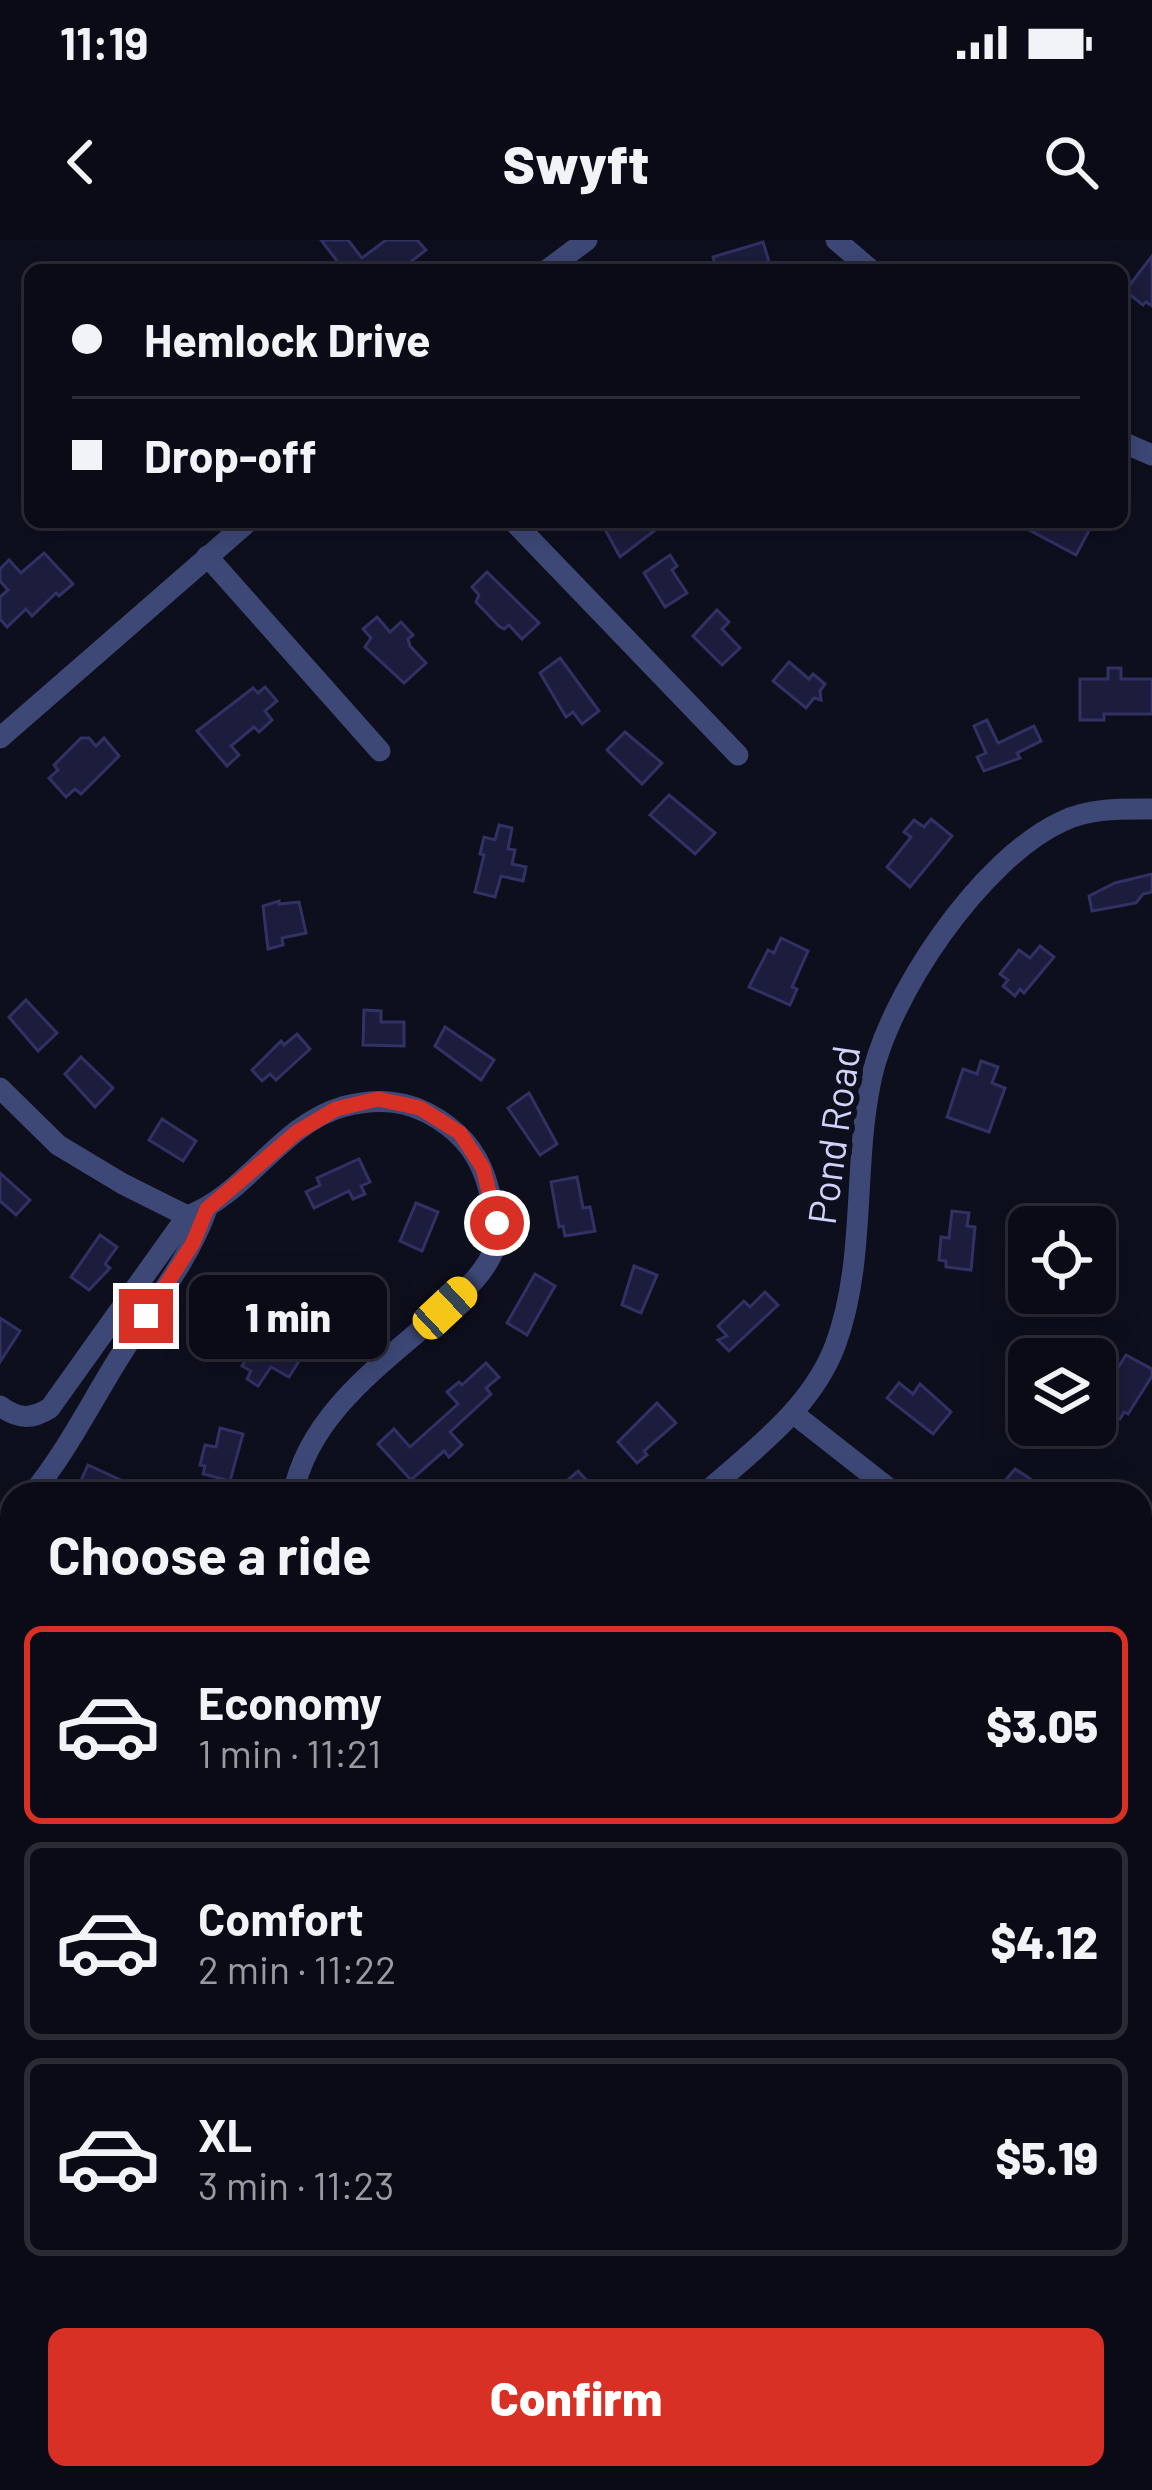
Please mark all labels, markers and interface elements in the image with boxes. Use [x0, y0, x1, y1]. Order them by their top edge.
text: 11:19 [60, 15, 148, 69]
icon: back [48, 129, 114, 195]
icon: search [1038, 129, 1104, 195]
text: Swyft [503, 130, 649, 195]
text: Hemlock Drive [144, 312, 431, 366]
text: Drop-off [144, 428, 317, 482]
street label: Pond Road [797, 1043, 868, 1227]
route start [470, 1196, 524, 1250]
map controls [1008, 1206, 1116, 1446]
button: locate [1008, 1206, 1116, 1314]
car [406, 1270, 484, 1346]
callout: 1 min [188, 1274, 386, 1358]
route end [119, 1289, 173, 1343]
text: 1 min [245, 1293, 331, 1340]
button: layers [1008, 1338, 1116, 1446]
text: Choose a ride [48, 1521, 372, 1586]
icon: car [54, 1671, 162, 1779]
text: Economy [198, 1675, 382, 1729]
text: $3.05 [986, 1698, 1098, 1752]
text: 1 min · 11:21 [198, 1729, 381, 1776]
icon: car [54, 1887, 162, 1995]
text: Comfort [198, 1891, 364, 1945]
text: $4.12 [990, 1914, 1098, 1968]
text: 2 min · 11:22 [198, 1945, 396, 1992]
icon: car [54, 2103, 162, 2211]
text: XL [198, 2107, 252, 2161]
text: $5.19 [995, 2130, 1098, 2184]
text: 3 min · 11:23 [198, 2161, 394, 2208]
button: Confirm [48, 2328, 1104, 2466]

